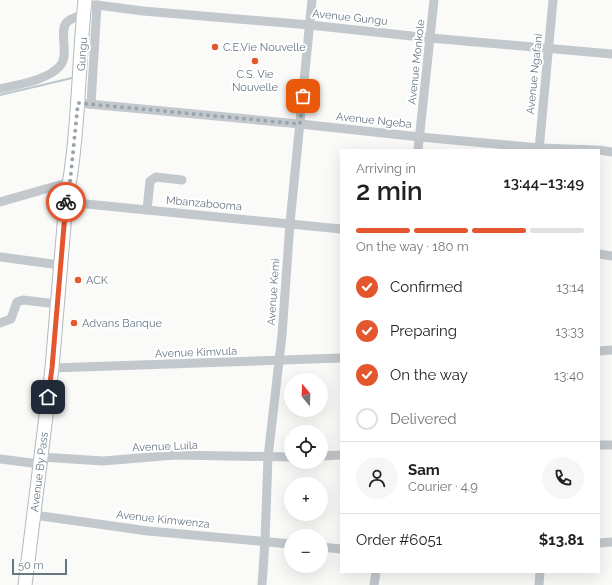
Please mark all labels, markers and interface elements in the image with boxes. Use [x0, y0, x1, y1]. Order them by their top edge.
street label: Avenue Gungu [312, 7, 388, 28]
street label: Avenue Monkole [406, 18, 427, 105]
street label: Avenue Ngafani [524, 33, 545, 115]
street label: Gungu [75, 37, 90, 72]
place label: C.E.Vie Nouvelle [223, 41, 306, 54]
marker: C.E.Vie Nouvelle [210, 42, 220, 52]
marker: C.S. Vie Nouvelle [250, 56, 260, 66]
place label: C.S. Vie Nouvelle [232, 68, 279, 94]
pin [286, 79, 320, 113]
icon: bag [292, 85, 314, 107]
street label: Avenue Ngeba [336, 110, 412, 131]
text: Arriving in [356, 161, 416, 176]
text: 13:44–13:49 [504, 174, 584, 192]
text: 2 min [356, 176, 423, 206]
courier [46, 182, 86, 222]
icon: bike [55, 191, 77, 213]
street label: Mbanzabooma [165, 194, 242, 213]
text: On the way · 180 m [356, 239, 469, 254]
street label: Avenue Kemi [265, 258, 282, 326]
place label: ACK [86, 274, 109, 287]
marker: ACK [73, 275, 83, 285]
icon: check [356, 276, 378, 298]
text: Confirmed [390, 278, 463, 296]
text: 13:14 [556, 280, 584, 295]
place label: Advans Banque [82, 317, 162, 330]
marker: Advans Banque [69, 318, 79, 328]
icon: check [356, 320, 378, 342]
text: Preparing [390, 322, 457, 340]
text: 13:33 [555, 324, 584, 339]
street label: Avenue Kimvula [155, 345, 237, 360]
icon: check [356, 364, 378, 386]
text: On the way [390, 366, 468, 384]
text: 13:40 [554, 368, 584, 383]
north arrow [284, 373, 328, 417]
map controls [284, 373, 328, 573]
pin [31, 380, 65, 414]
icon: home [37, 386, 59, 408]
text: Delivered [390, 410, 457, 428]
button: locate [284, 425, 328, 469]
street label: Avenue By Pass [28, 431, 51, 513]
street label: Avenue Luila [132, 439, 198, 454]
button: person [356, 457, 398, 499]
button: phone [542, 457, 584, 499]
text: Sam [408, 461, 440, 479]
button: + [284, 477, 328, 521]
text: Courier · 4.9 [408, 479, 478, 494]
street label: Avenue Kimwenza [116, 508, 210, 531]
button: − [284, 529, 328, 573]
text: Order #6051 [356, 531, 442, 549]
text: $13.81 [539, 531, 584, 549]
scale bar [12, 557, 67, 576]
text: 50 m [18, 559, 44, 572]

